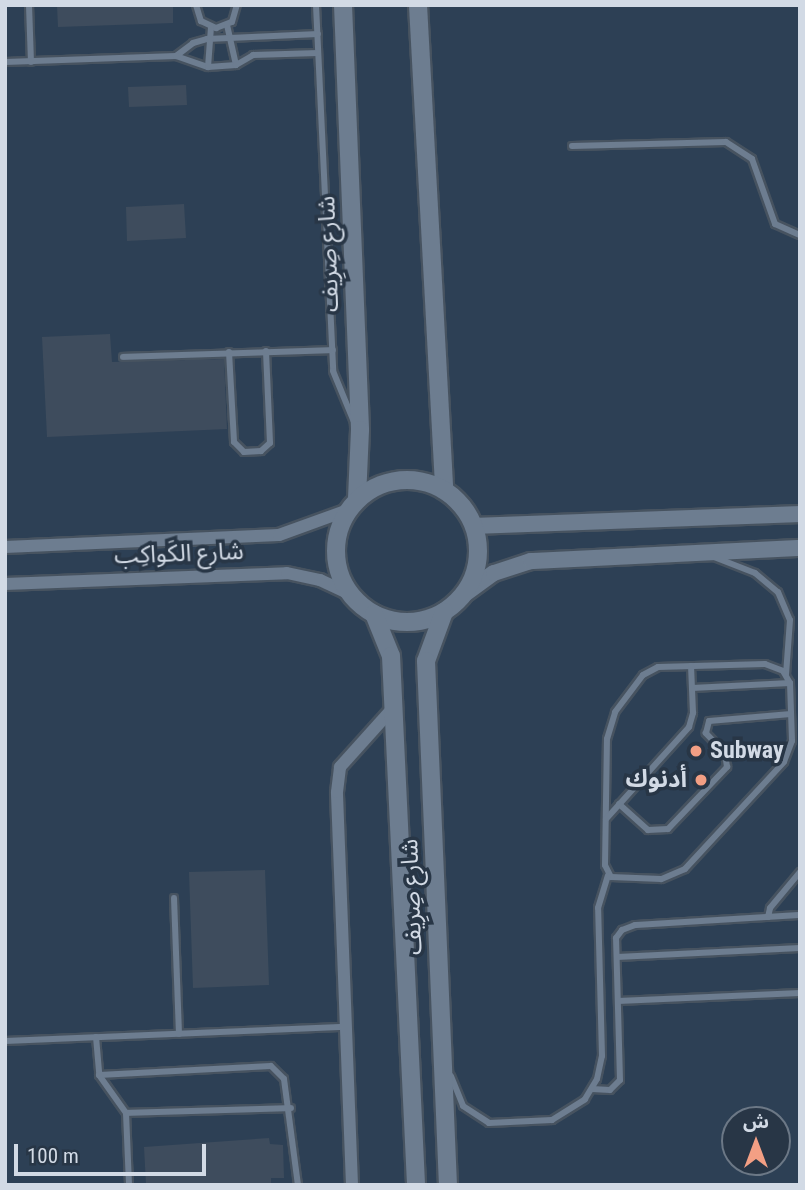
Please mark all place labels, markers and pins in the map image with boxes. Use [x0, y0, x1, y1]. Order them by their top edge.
place label: Subway [710, 737, 784, 765]
marker: Subway [688, 743, 704, 759]
place label: أدنوك [626, 766, 687, 794]
marker: أدنوك [693, 772, 709, 788]

